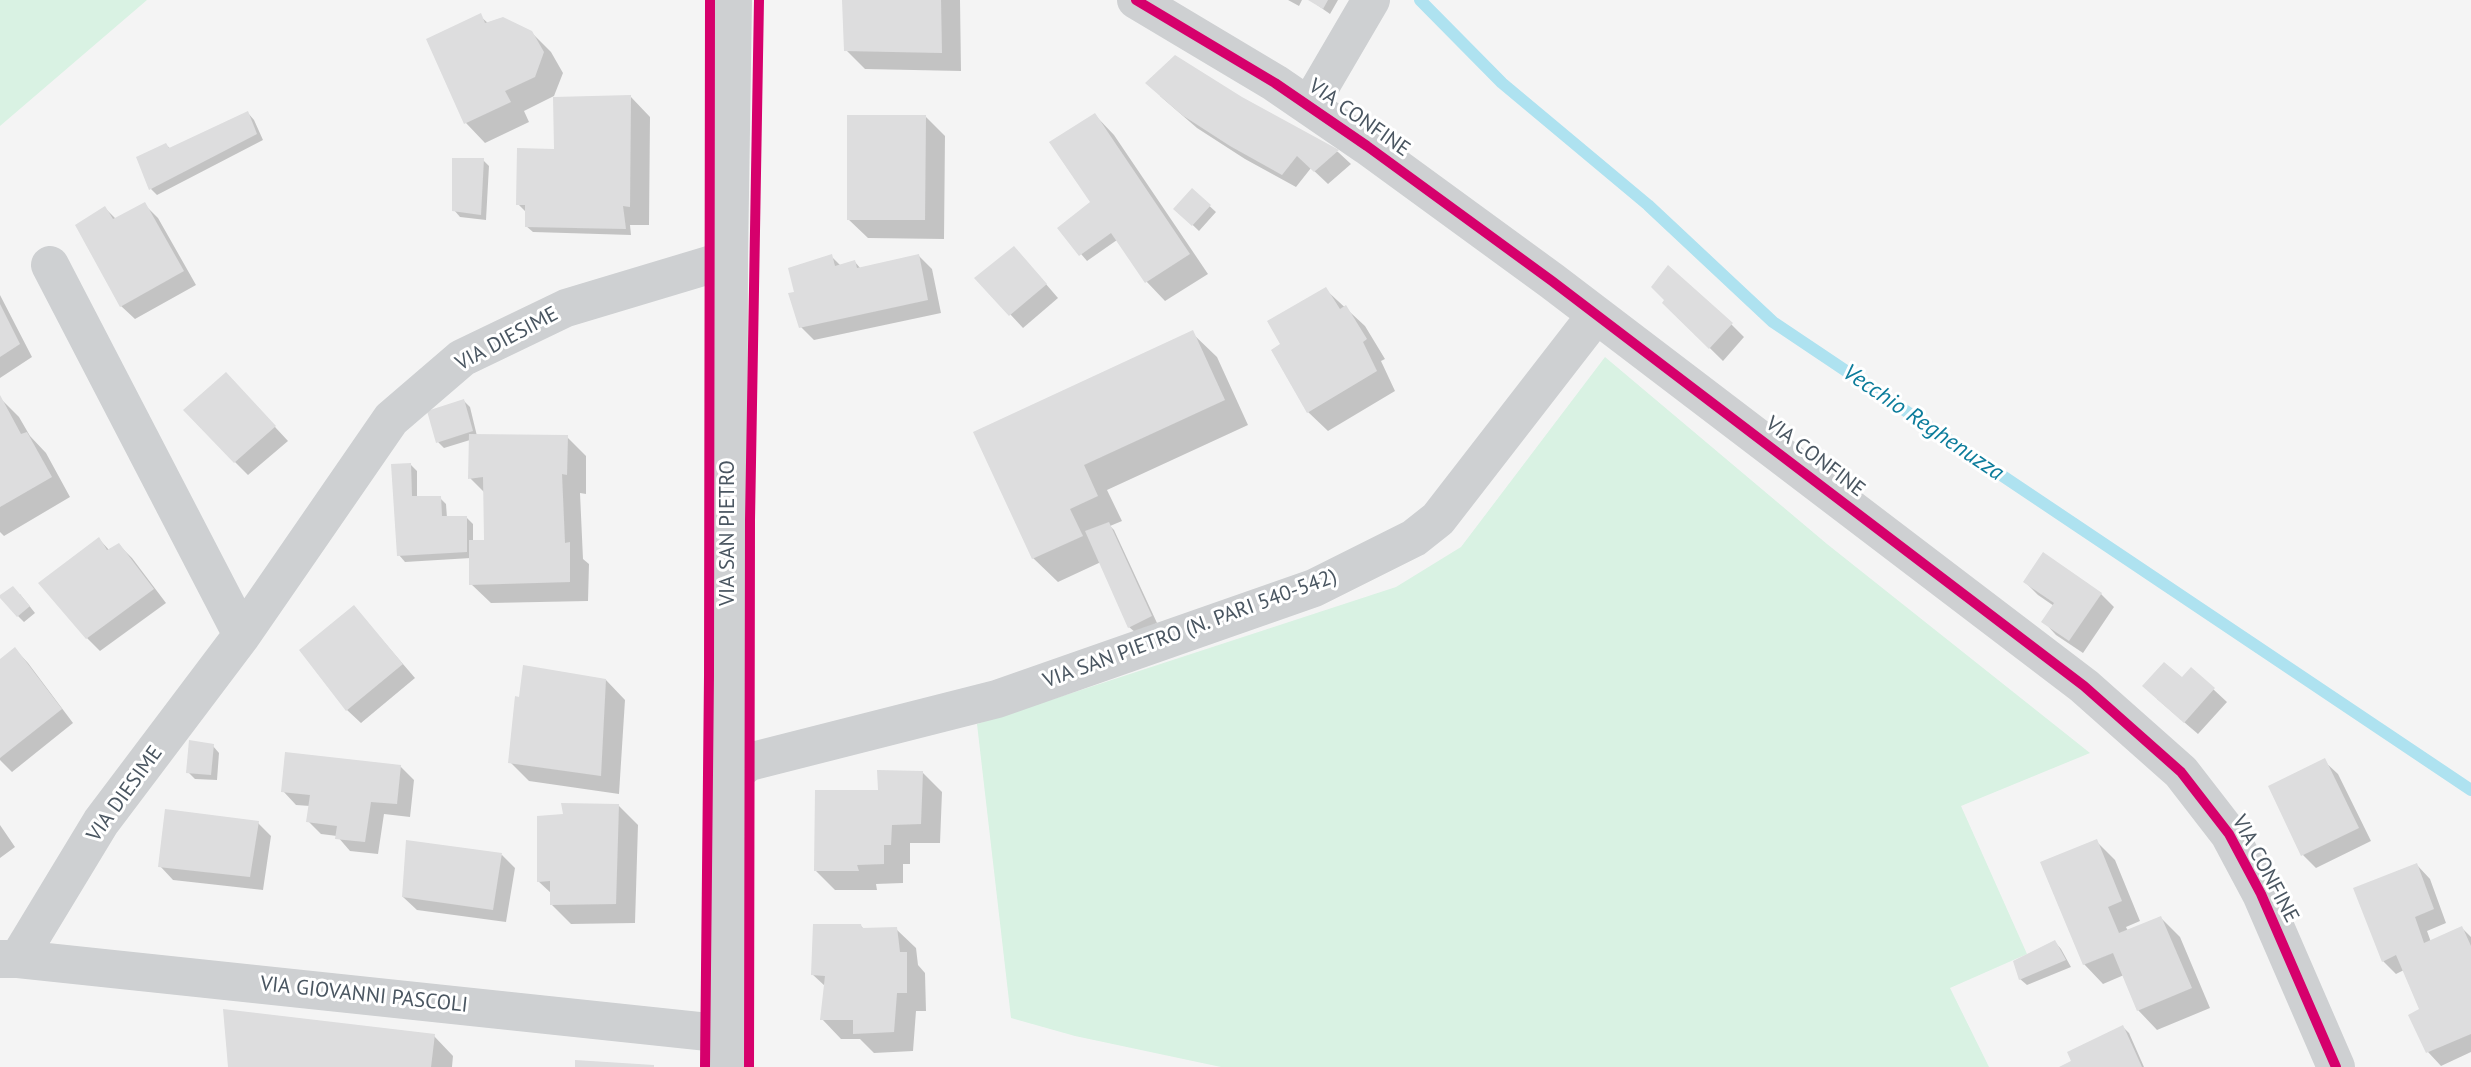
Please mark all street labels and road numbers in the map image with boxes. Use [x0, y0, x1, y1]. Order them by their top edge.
street label: VIA CONFINE [1303, 74, 1415, 162]
street label: VIA DIESIME [452, 302, 562, 376]
street label: VIA CONFINE [1760, 411, 1870, 503]
street label: VIA SAN PIETRO [715, 460, 741, 606]
street label: VIA SAN PIETRO (N. PARI 540-542) [1040, 564, 1340, 694]
street label: VIA DIESIME [82, 741, 168, 847]
street label: VIA CONFINE [2226, 811, 2304, 927]
street label: VIA GIOVANNI PASCOLI [259, 972, 469, 1018]

